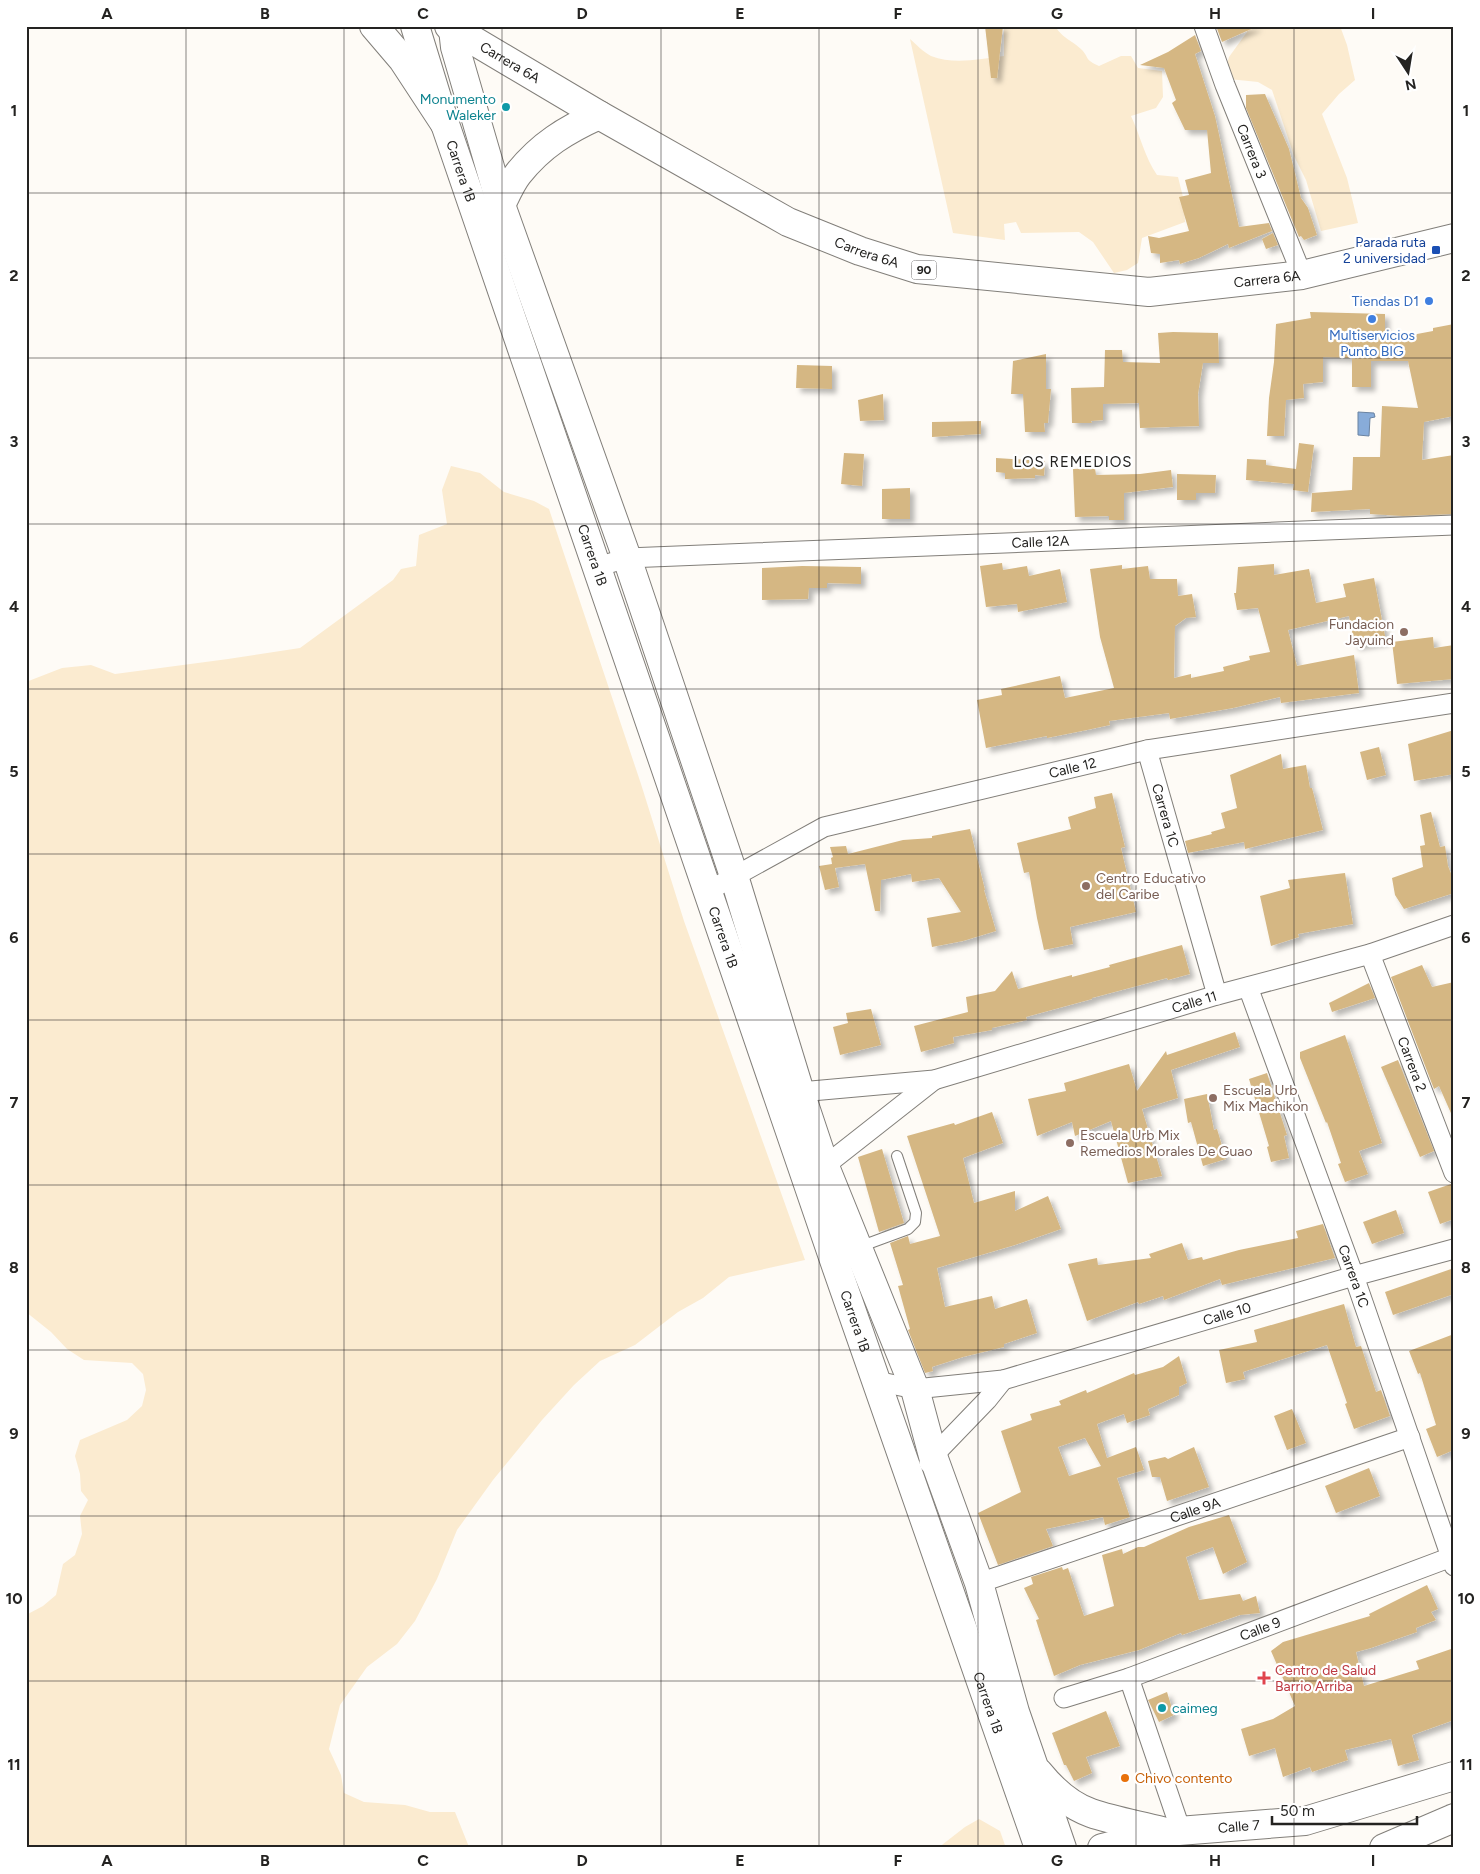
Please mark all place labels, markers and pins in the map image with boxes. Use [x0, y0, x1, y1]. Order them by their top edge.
place label: Monumento Waleker [420, 91, 496, 124]
marker: Monumento Waleker [500, 101, 512, 113]
place label: Parada ruta 2 universidad [1343, 234, 1426, 267]
marker: Parada ruta 2 universidad [1430, 244, 1442, 256]
place label: Tiendas D1 [1352, 293, 1419, 310]
marker: Tiendas D1 [1423, 295, 1435, 307]
marker: Multiservicios Punto BIG [1366, 313, 1378, 325]
place label: Multiservicios Punto BIG [1329, 327, 1415, 360]
place label: Fundacion Jayuind [1329, 616, 1394, 649]
marker: Fundacion Jayuind [1398, 626, 1410, 638]
place label: Centro Educativo del Caribe [1096, 870, 1206, 903]
marker: Centro Educativo del Caribe [1080, 880, 1092, 892]
place label: Escuela Urb Mix Machikon [1223, 1082, 1309, 1115]
marker: Escuela Urb Mix Machikon [1207, 1092, 1219, 1104]
place label: Escuela Urb Mix Remedios Morales De Guao [1080, 1127, 1253, 1160]
marker: Escuela Urb Mix Remedios Morales De Guao [1064, 1137, 1076, 1149]
place label: Centro de Salud Barrio Arriba [1275, 1662, 1376, 1695]
marker: Centro de Salud Barrio Arriba [1257, 1671, 1271, 1685]
place label: caimeg [1172, 1700, 1218, 1717]
marker: caimeg [1156, 1702, 1168, 1714]
place label: Chivo contento [1135, 1770, 1232, 1787]
marker: Chivo contento [1119, 1772, 1131, 1784]

